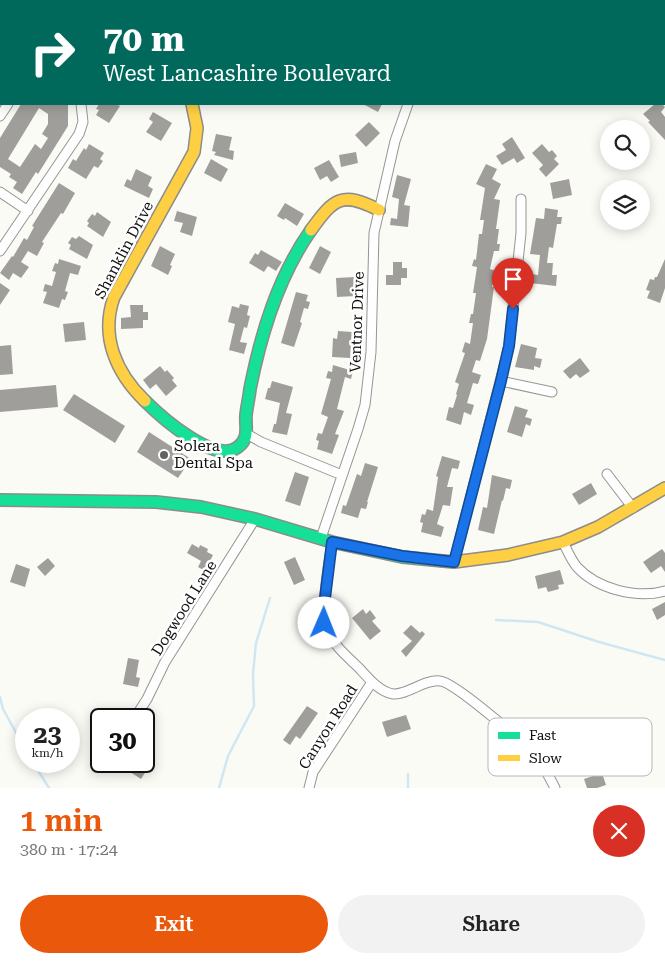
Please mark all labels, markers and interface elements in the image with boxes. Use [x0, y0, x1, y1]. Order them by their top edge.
text: 70 m [103, 19, 185, 60]
icon: right [20, 20, 85, 85]
text: West Lancashire Boulevard [103, 61, 391, 86]
map controls [600, 120, 650, 230]
button: search [600, 120, 650, 170]
button: layers [600, 180, 650, 230]
street label: Shanklin Drive [91, 198, 157, 302]
pin [492, 258, 534, 309]
icon: arrive [499, 265, 527, 293]
street label: Ventnor Drive [346, 271, 368, 373]
place label: Solera Dental Spa [174, 437, 253, 472]
marker: Solera Dental Spa [158, 449, 170, 461]
street label: Dogwood Lane [148, 557, 220, 659]
position arrow [297, 596, 349, 648]
street label: Canyon Road [295, 681, 361, 773]
speed limit sign: 30 [90, 708, 155, 773]
legend [488, 718, 652, 776]
text: 23 [33, 720, 62, 749]
text: Fast [529, 727, 556, 743]
text: km/h [31, 746, 64, 760]
text: Slow [529, 750, 562, 766]
text: 1 min [20, 803, 103, 838]
button: close [593, 805, 645, 857]
text: 380 m · 17:24 [20, 840, 118, 859]
button: Exit [20, 895, 328, 953]
button: Share [338, 895, 645, 953]

